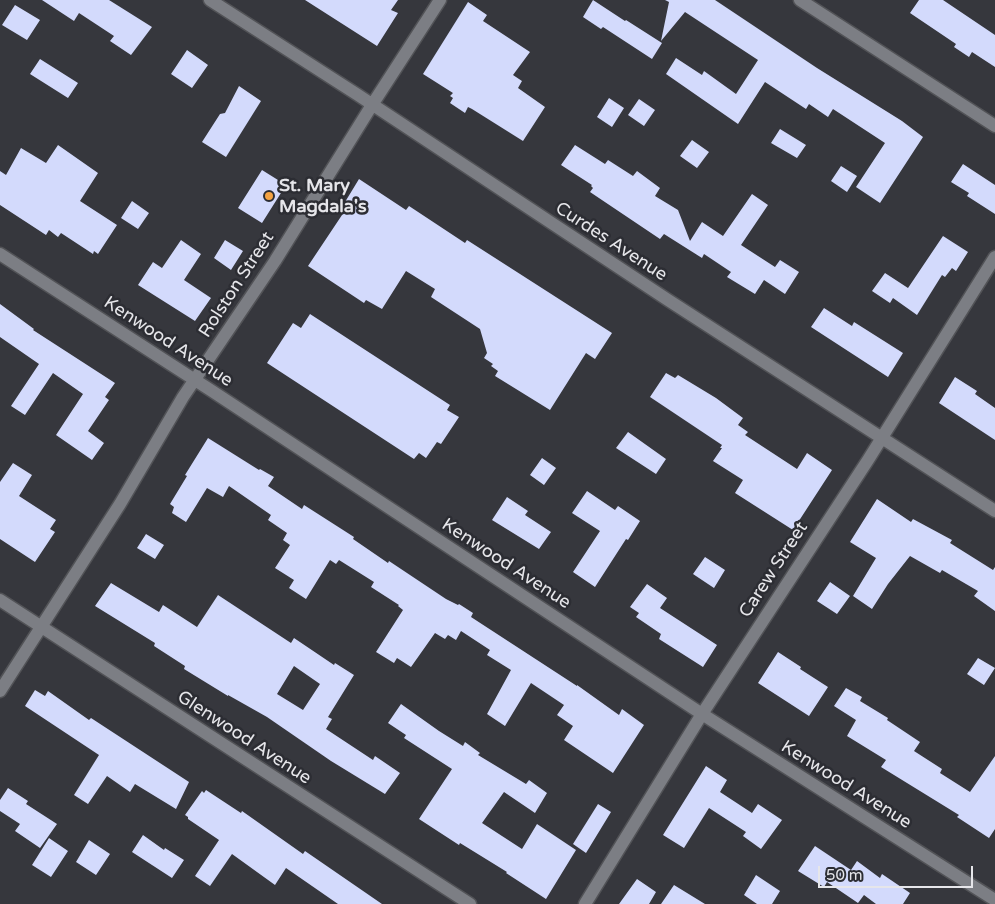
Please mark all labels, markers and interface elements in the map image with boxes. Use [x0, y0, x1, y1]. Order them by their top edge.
place label: St. Mary Magdala's [279, 175, 367, 218]
marker: St. Mary Magdala's [263, 190, 275, 202]
street label: Curdes Avenue [551, 198, 671, 286]
street label: Rolston Street [195, 228, 279, 342]
street label: Kenwood Avenue [99, 292, 237, 392]
street label: Kenwood Avenue [437, 514, 575, 614]
street label: Carew Street [735, 518, 813, 622]
street label: Glenwood Avenue [173, 687, 315, 789]
street label: Kenwood Avenue [777, 736, 915, 834]
scale bar [820, 856, 975, 888]
text: 50 m [826, 866, 863, 884]

